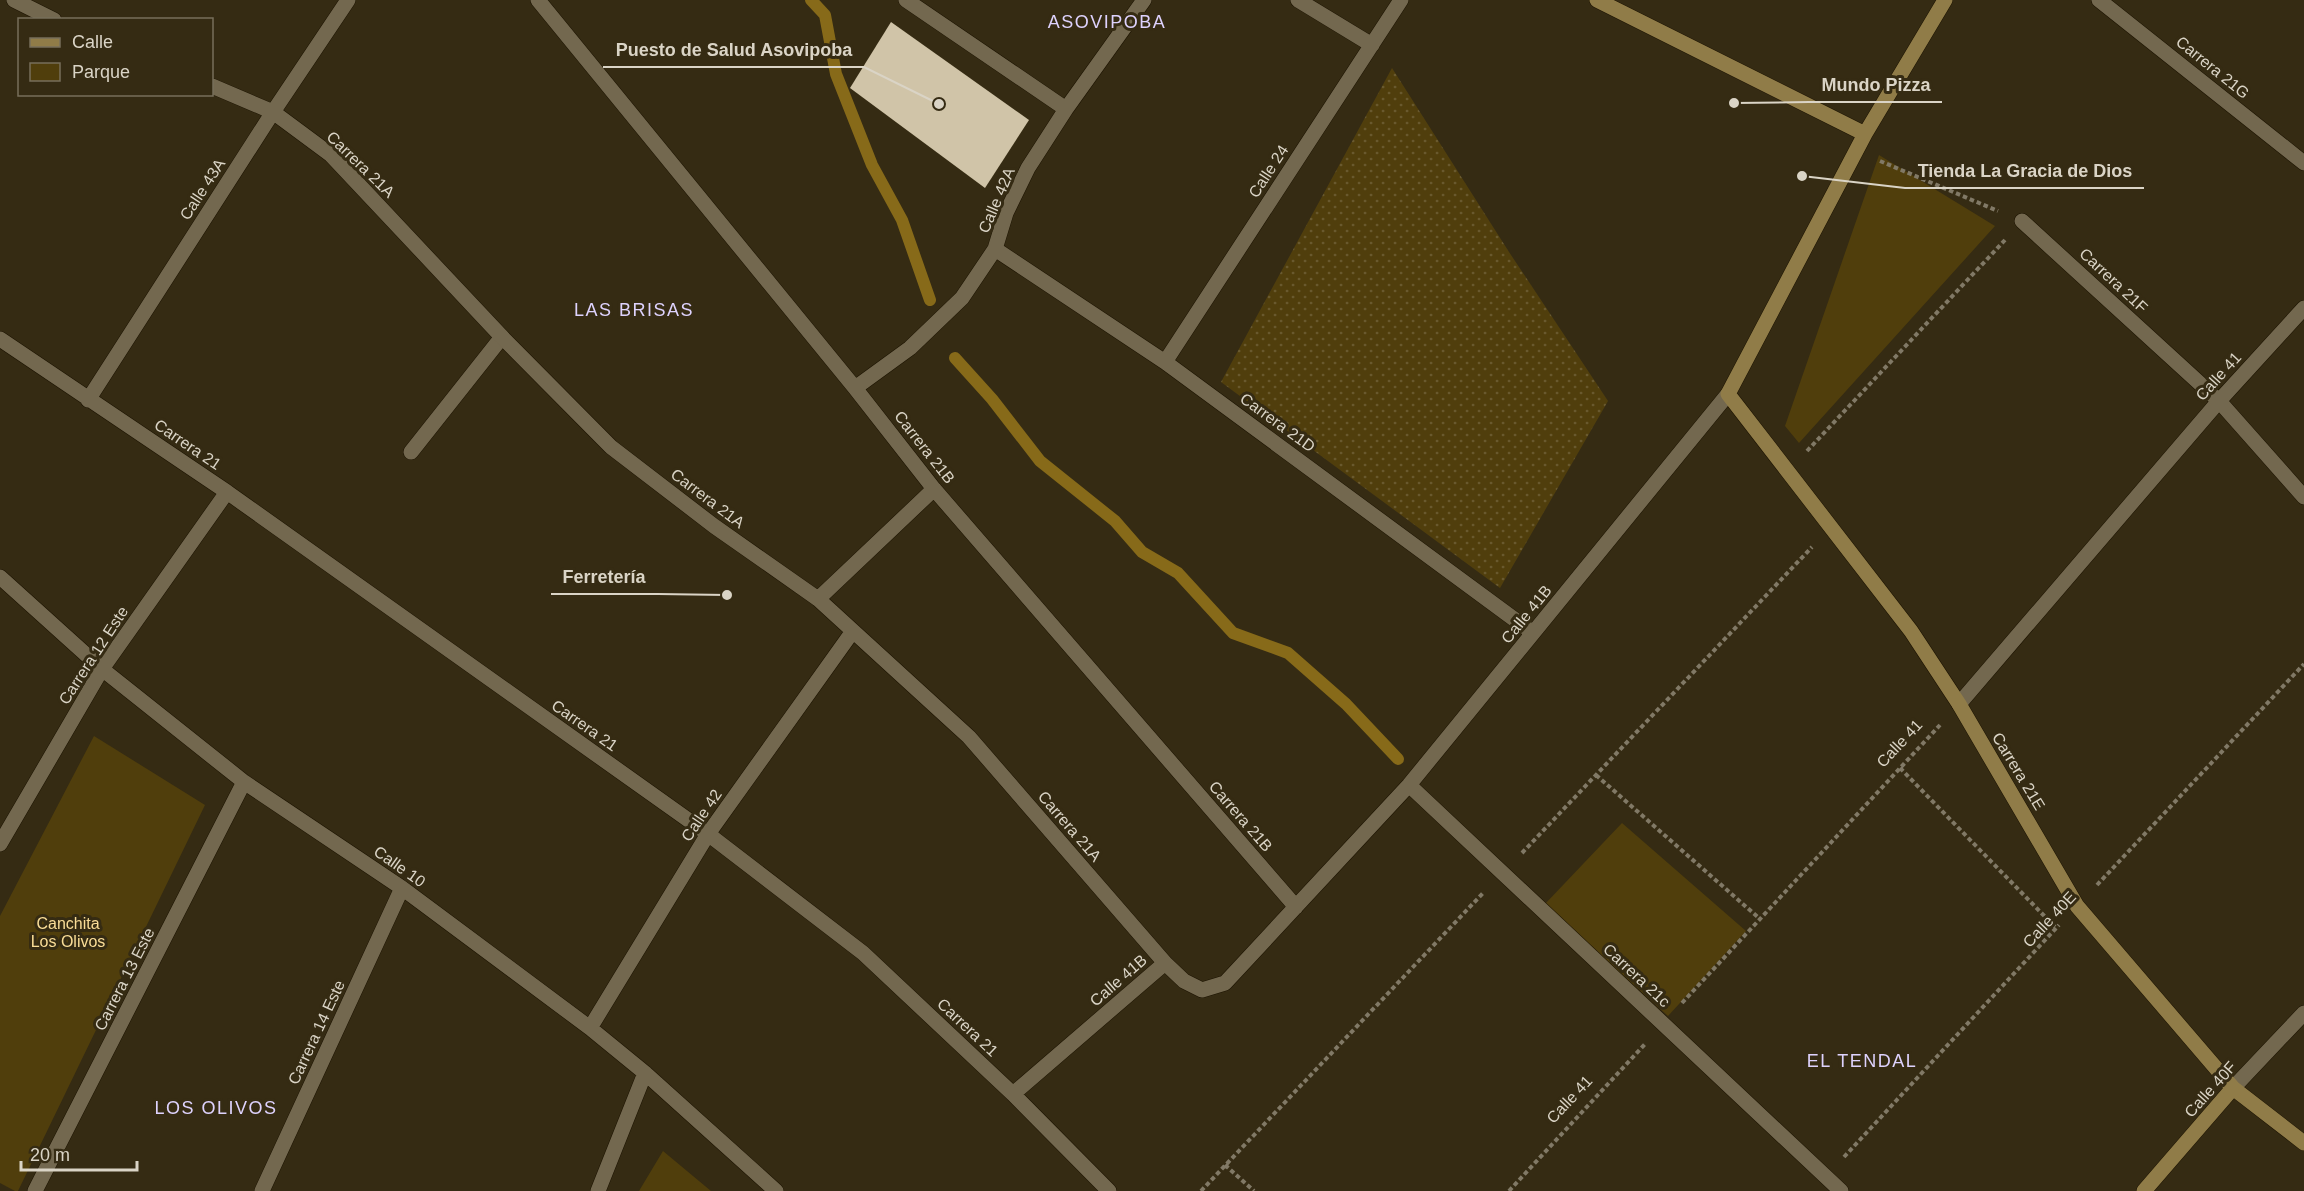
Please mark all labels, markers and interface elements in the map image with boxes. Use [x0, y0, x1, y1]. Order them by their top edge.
district label: ASOVIPOBA [1048, 12, 1166, 32]
legend [18, 18, 213, 96]
callout: Puesto de Salud Asovipoba [603, 31, 864, 67]
text: Calle [72, 32, 113, 52]
street label: Carrera 21G [2173, 33, 2253, 102]
text: Puesto de Salud Asovipoba [616, 40, 853, 60]
text: Parque [72, 62, 130, 82]
callout: Mundo Pizza [1809, 66, 1942, 102]
text: Mundo Pizza [1822, 75, 1931, 95]
street label: Carrera 21A [323, 128, 398, 201]
street label: Calle 24 [1245, 142, 1292, 201]
callout: Tienda La Gracia de Dios [1905, 152, 2144, 188]
street label: Calle 43A [176, 155, 229, 223]
text: Tienda La Gracia de Dios [1918, 161, 2132, 181]
street label: Calle 42A [975, 165, 1018, 235]
street label: Carrera 21F [2076, 245, 2151, 316]
district label: LAS BRISAS [574, 300, 694, 320]
street label: Calle 41 [2192, 349, 2244, 404]
street label: Carrera 21D [1237, 390, 1318, 455]
street label: Carrera 21B [891, 408, 958, 487]
street label: Carrera 21 [151, 416, 224, 473]
street label: Carrera 21A [668, 465, 748, 532]
callout: Ferretería [551, 558, 658, 594]
text: Ferretería [562, 567, 647, 587]
street label: Calle 41B [1498, 582, 1555, 647]
street label: Carrera 12 Este [56, 603, 131, 707]
street label: Carrera 21 [549, 697, 621, 754]
street label: Calle 41 [1873, 716, 1926, 771]
street label: Carrera 21E [1989, 730, 2048, 813]
street label: Carrera 21B [1206, 778, 1276, 855]
street label: Calle 42 [678, 786, 725, 844]
street label: Carrera 21A [1035, 788, 1105, 865]
street label: Calle 10 [371, 843, 429, 890]
street label: Calle 40E [2019, 888, 2079, 951]
park label: Canchita Los Olivos [31, 915, 105, 950]
street label: Carrera 13 Este [91, 925, 158, 1033]
street label: Carrera 21c [1600, 940, 1673, 1010]
street label: Calle 41B [1087, 951, 1150, 1010]
street label: Carrera 14 Este [285, 977, 348, 1087]
street label: Carrera 21 [934, 995, 1001, 1060]
district label: EL TENDAL [1807, 1051, 1917, 1071]
street label: Calle 40F [2181, 1058, 2240, 1120]
street label: Calle 41 [1543, 1072, 1596, 1127]
district label: LOS OLIVOS [154, 1098, 278, 1118]
scale bar [21, 1134, 136, 1172]
text: 20 m [30, 1145, 70, 1165]

